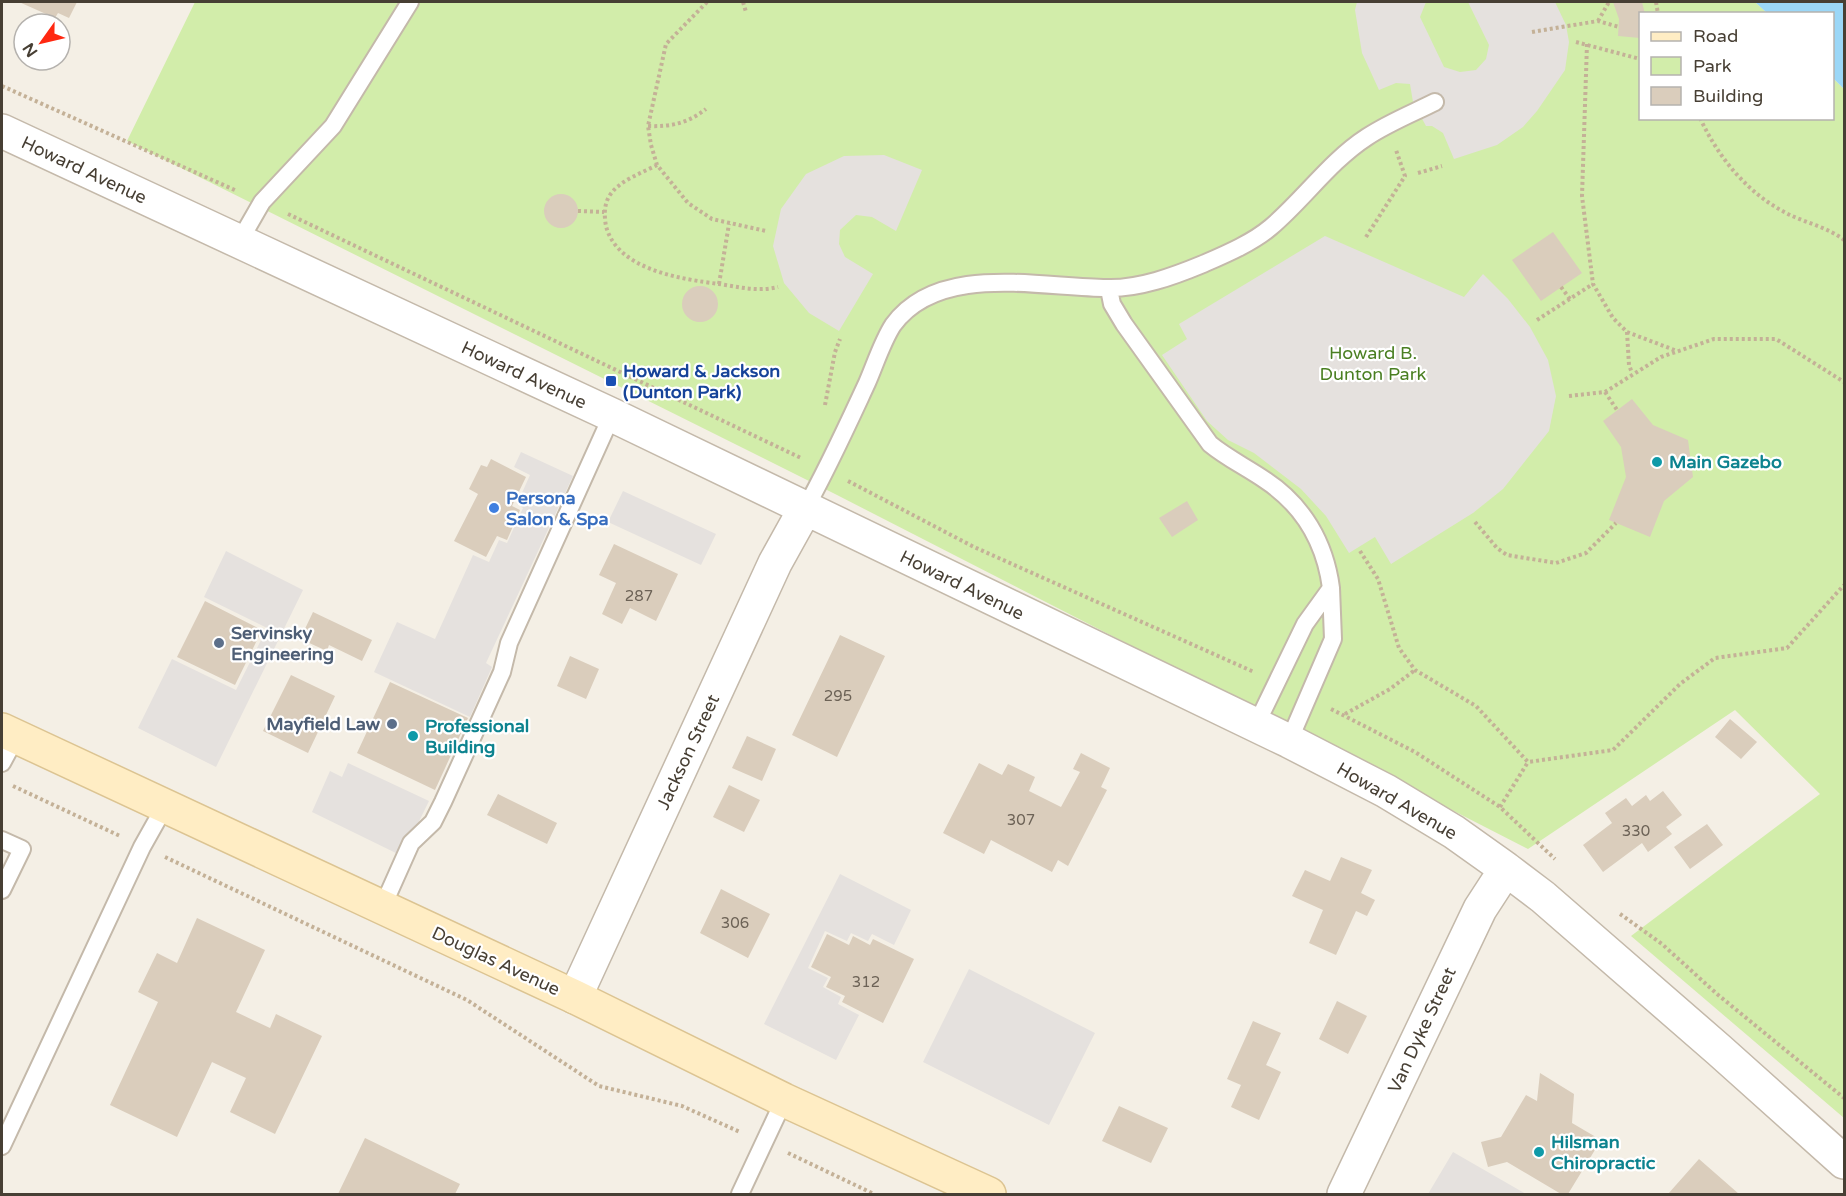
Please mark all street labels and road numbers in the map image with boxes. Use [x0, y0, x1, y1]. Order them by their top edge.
street label: Howard Avenue [18, 131, 150, 209]
street label: Howard Avenue [458, 336, 590, 414]
street label: Howard Avenue [896, 545, 1028, 625]
street label: Jackson Street [652, 691, 724, 813]
street label: Howard Avenue [1333, 758, 1461, 844]
street label: Douglas Avenue [428, 922, 564, 1000]
street label: Van Dyke Street [1383, 963, 1461, 1096]

